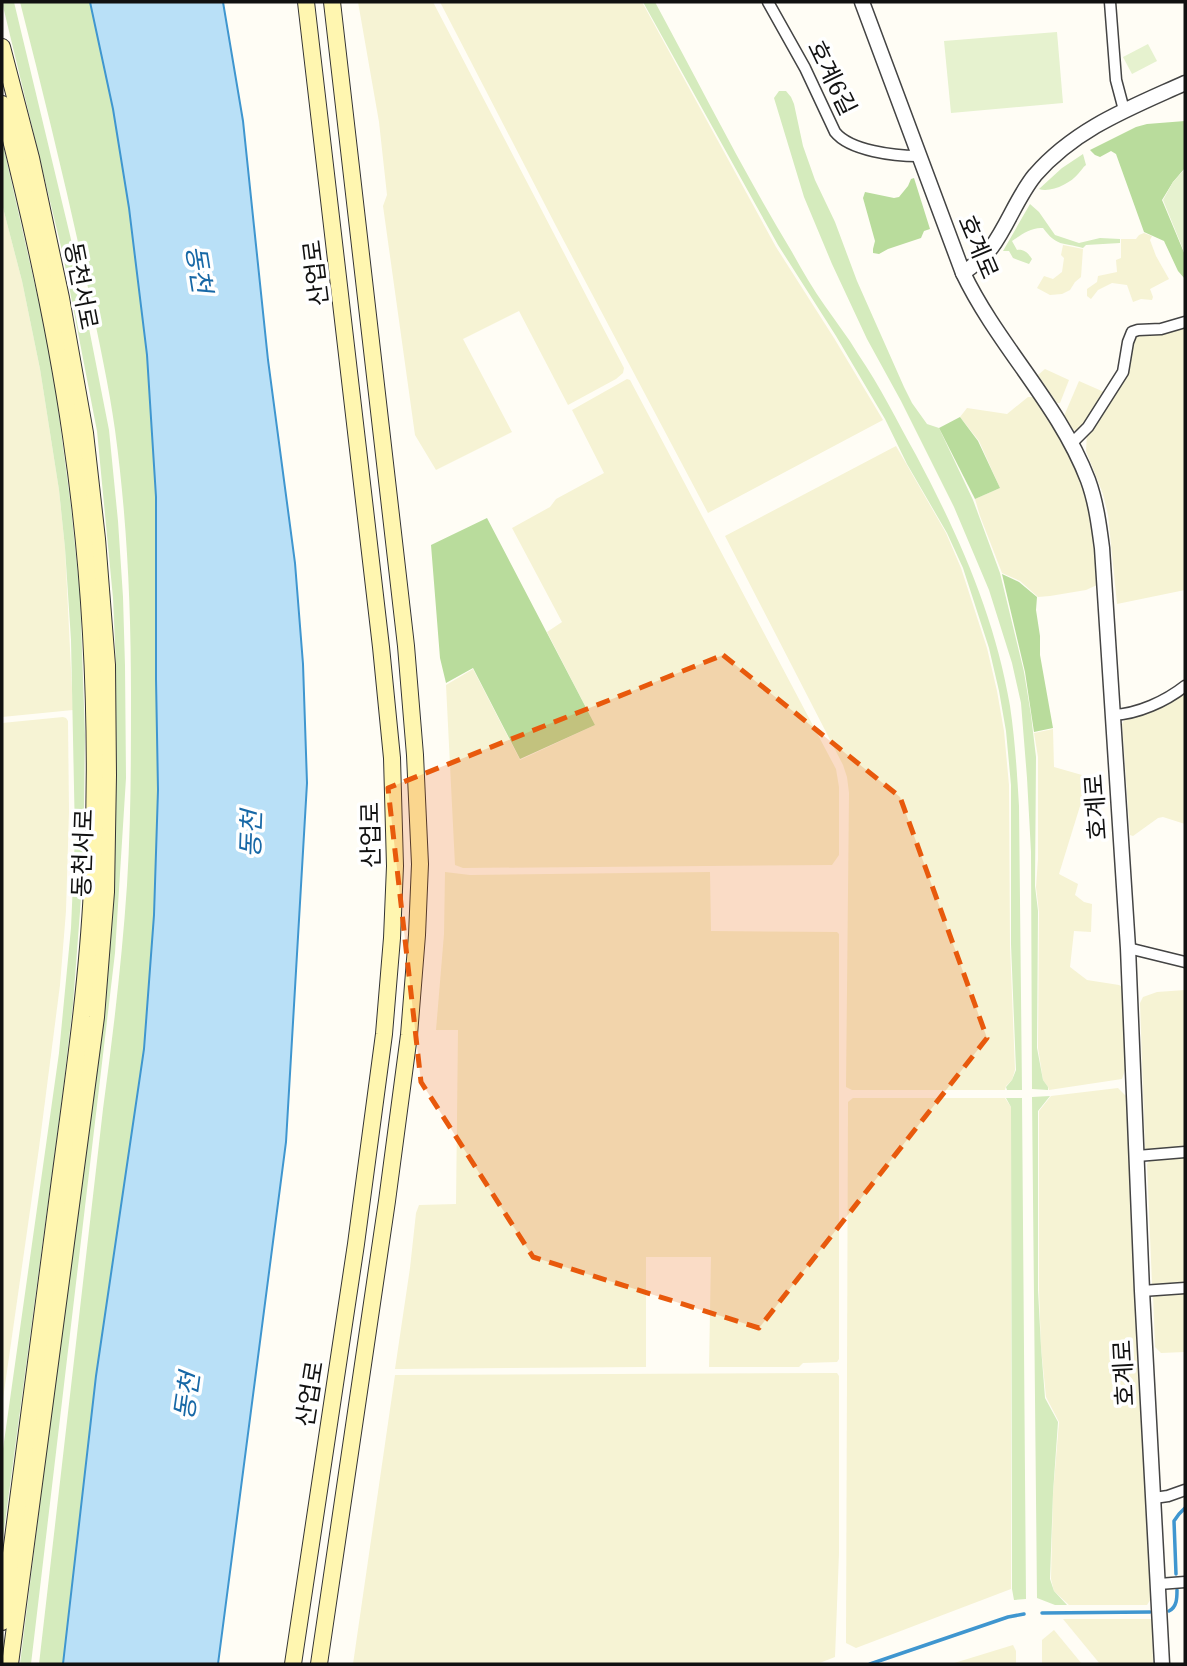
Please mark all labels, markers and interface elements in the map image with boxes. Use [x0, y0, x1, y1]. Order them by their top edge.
street label: 호계6길 [801, 34, 866, 120]
street label: 호계로 [951, 209, 1008, 283]
street label: 산업로 [294, 238, 335, 308]
street label: 동천서로 [58, 239, 107, 332]
water label: 동천 [178, 242, 222, 298]
street label: 호계로 [1076, 773, 1113, 841]
street label: 산업로 [352, 802, 387, 868]
water label: 동천 [231, 806, 269, 859]
street label: 동천서로 [63, 808, 100, 898]
street label: 호계로 [1104, 1339, 1141, 1407]
street label: 산업로 [287, 1358, 330, 1429]
water label: 동천 [165, 1367, 208, 1422]

